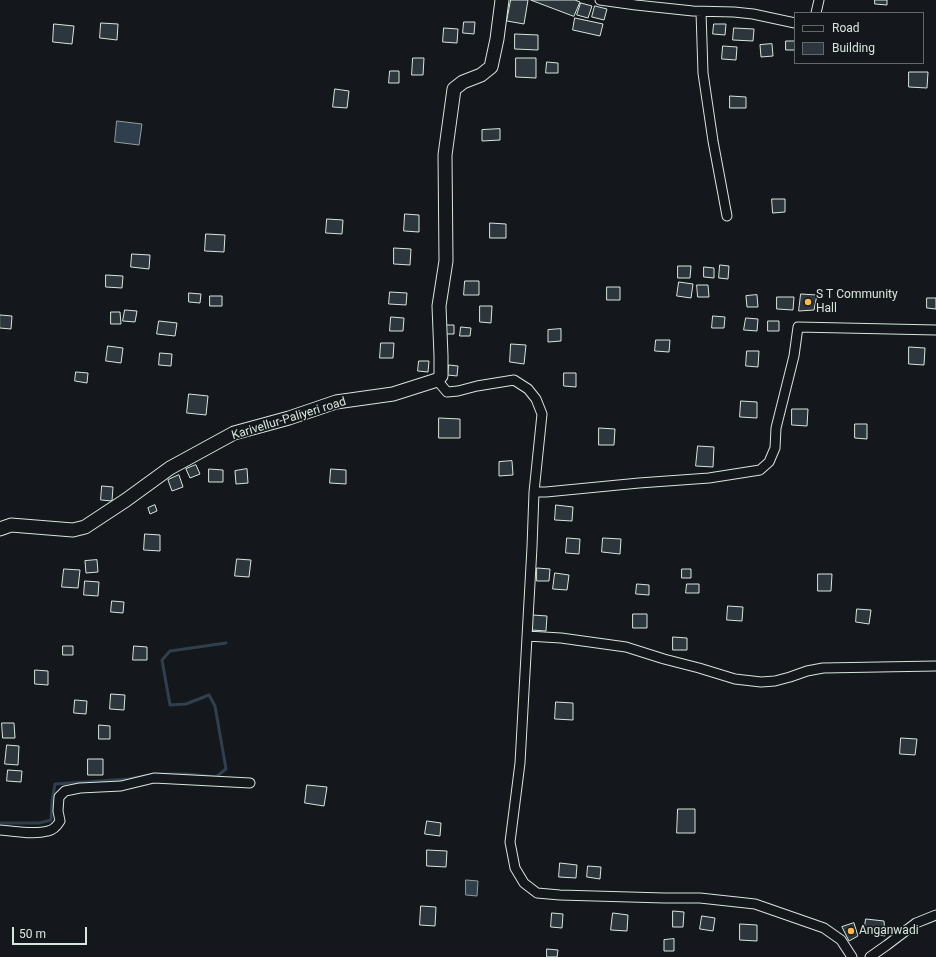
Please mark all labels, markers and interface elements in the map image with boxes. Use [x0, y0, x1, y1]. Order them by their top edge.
legend [794, 12, 924, 64]
text: Road [832, 21, 860, 35]
text: Building [832, 41, 875, 55]
place label: S T Community Hall [816, 288, 898, 316]
marker: S T Community Hall [803, 297, 813, 307]
street label: Karivellur-Paliyeri road [230, 395, 348, 443]
scale bar [14, 919, 89, 945]
place label: Anganwadi [859, 924, 919, 938]
marker: Anganwadi [846, 926, 856, 936]
text: 50 m [19, 927, 46, 941]

